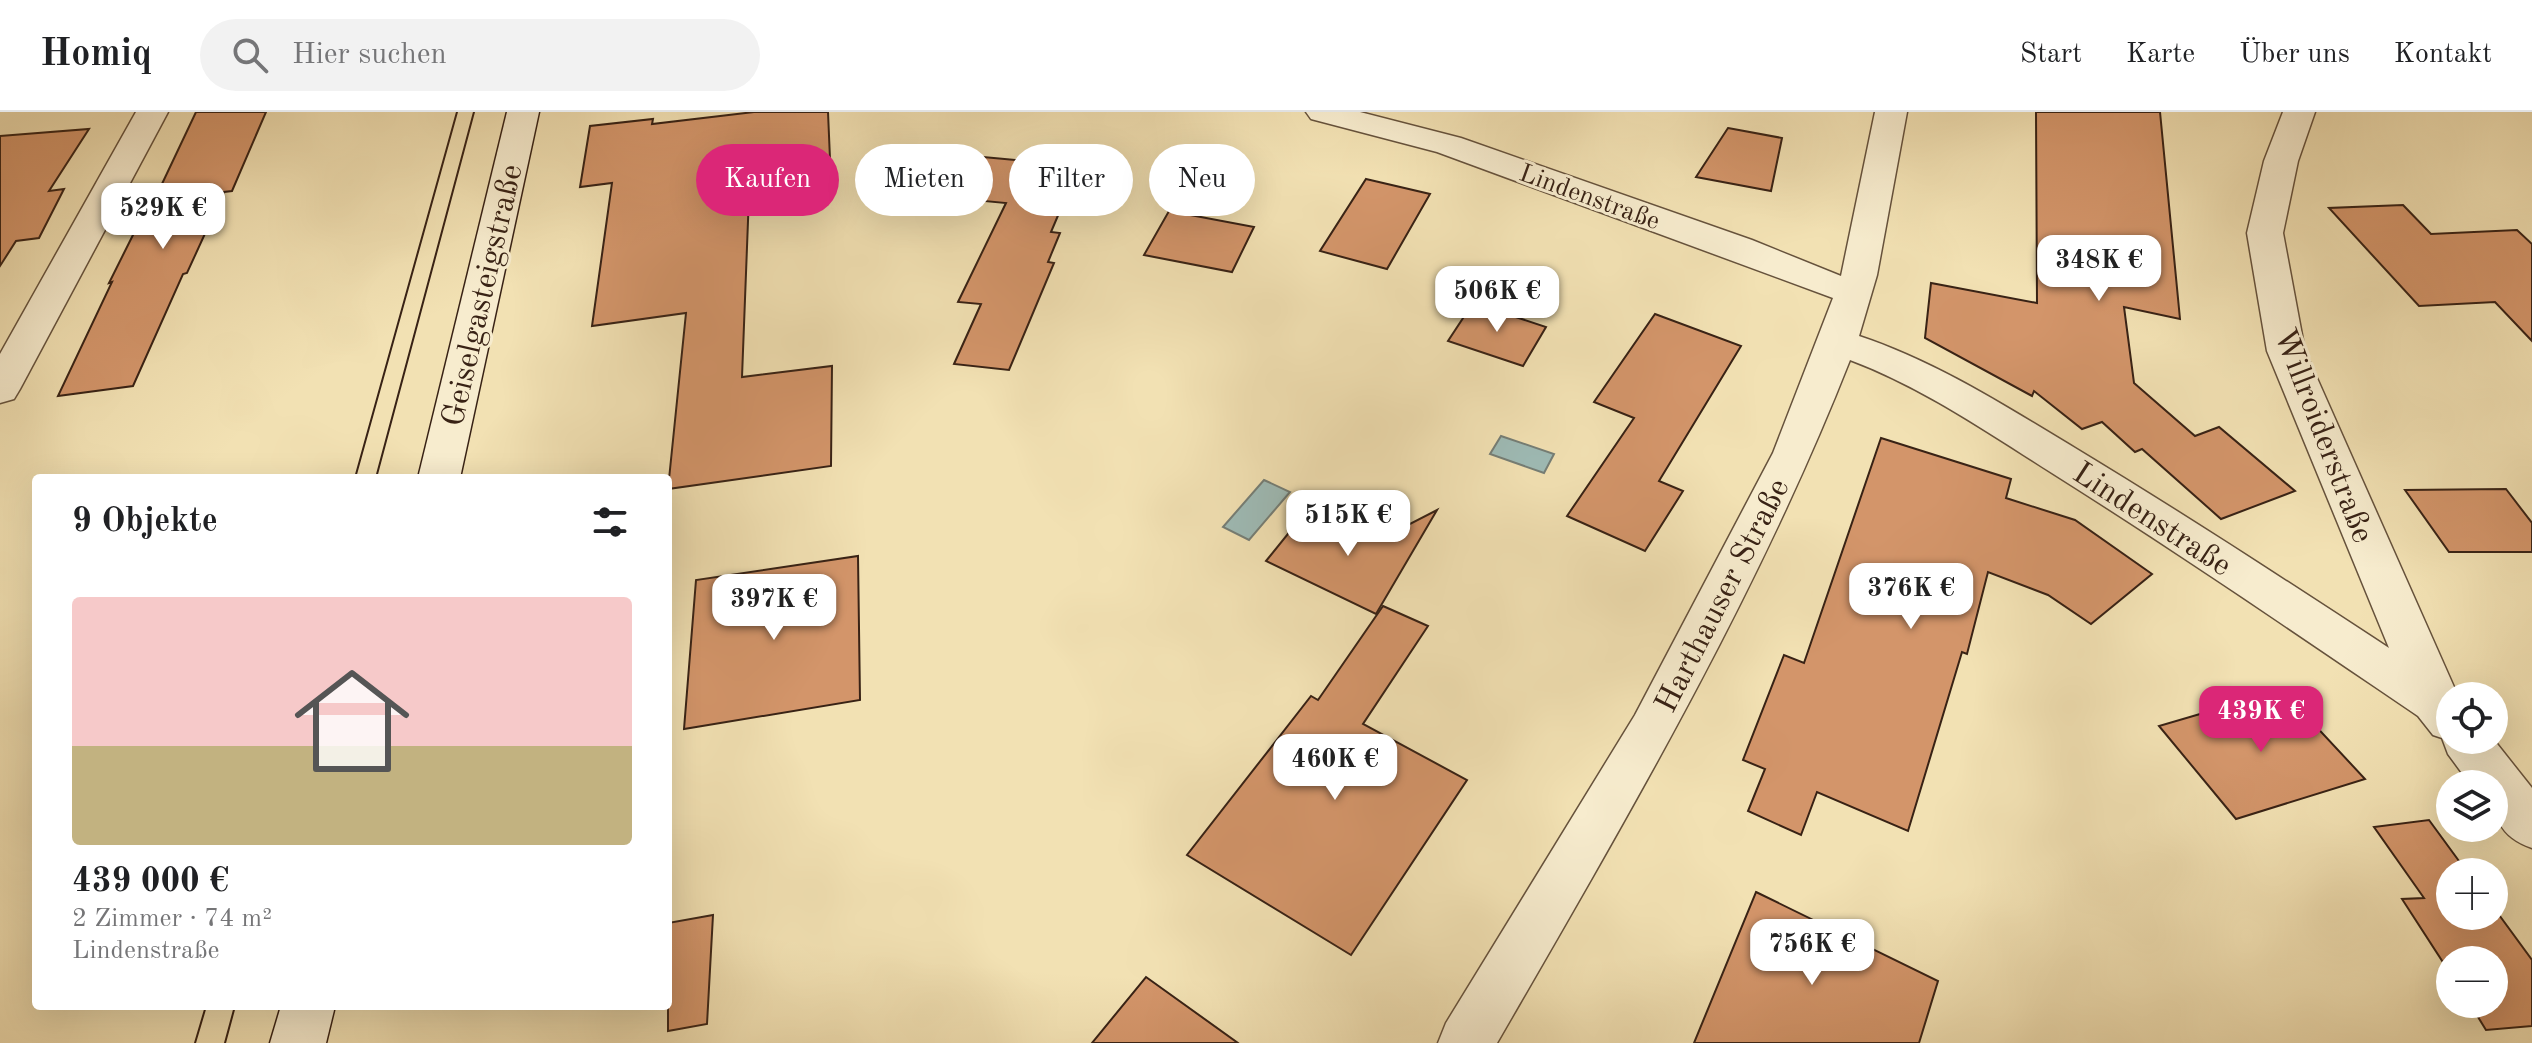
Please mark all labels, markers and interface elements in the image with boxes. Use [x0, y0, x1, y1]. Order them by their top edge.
search box [200, 19, 760, 91]
icon: search [228, 33, 272, 77]
text: Homiq [40, 36, 152, 74]
text: Hier suchen [292, 40, 447, 70]
text: Start [2020, 41, 2082, 69]
text: Karte [2126, 41, 2195, 69]
text: Über uns [2239, 41, 2350, 69]
text: Kontakt [2394, 41, 2492, 69]
chip: Kaufen [696, 144, 839, 216]
chip: Mieten [855, 144, 993, 216]
chip: Filter [1009, 144, 1133, 216]
chip: Neu [1149, 144, 1255, 216]
street label: Lindenstraße [1516, 160, 1663, 235]
street label: Geiselgasteigstraße [438, 161, 530, 430]
pin: 529K € [98, 183, 228, 251]
text: 529K € [119, 196, 207, 222]
pin: 348K € [2034, 235, 2164, 303]
text: 348K € [2055, 248, 2143, 274]
pin: 506K € [1432, 266, 1562, 334]
text: 506K € [1453, 279, 1541, 305]
street label: Willroiderstraße [2267, 325, 2378, 548]
street label: Lindenstraße [2066, 458, 2236, 583]
street label: Harthauser Straße [1651, 474, 1796, 719]
pin: 515K € [1283, 490, 1413, 558]
icon: filters [588, 500, 632, 544]
text: 515K € [1304, 503, 1392, 529]
text: 9 Objekte [72, 505, 218, 539]
pin: 376K € [1846, 563, 1976, 631]
pin: 397K € [709, 574, 839, 642]
text: 376K € [1867, 576, 1955, 602]
text: 397K € [730, 587, 818, 613]
icon: home [280, 649, 424, 793]
map controls [2436, 682, 2508, 1018]
button: locate [2436, 682, 2508, 754]
pin: 439K € [2196, 686, 2326, 754]
text: 439K € [2217, 699, 2305, 725]
pin: 460K € [1270, 734, 1400, 802]
text: 460K € [1291, 747, 1379, 773]
button: layers [2436, 770, 2508, 842]
button: + [2436, 858, 2508, 930]
text: 439 000 € [72, 865, 229, 899]
text: 2 Zimmer · 74 m² [72, 906, 272, 932]
pin: 756K € [1747, 919, 1877, 987]
text: 756K € [1768, 932, 1856, 958]
text: Lindenstraße [72, 938, 220, 964]
button: − [2436, 946, 2508, 1018]

